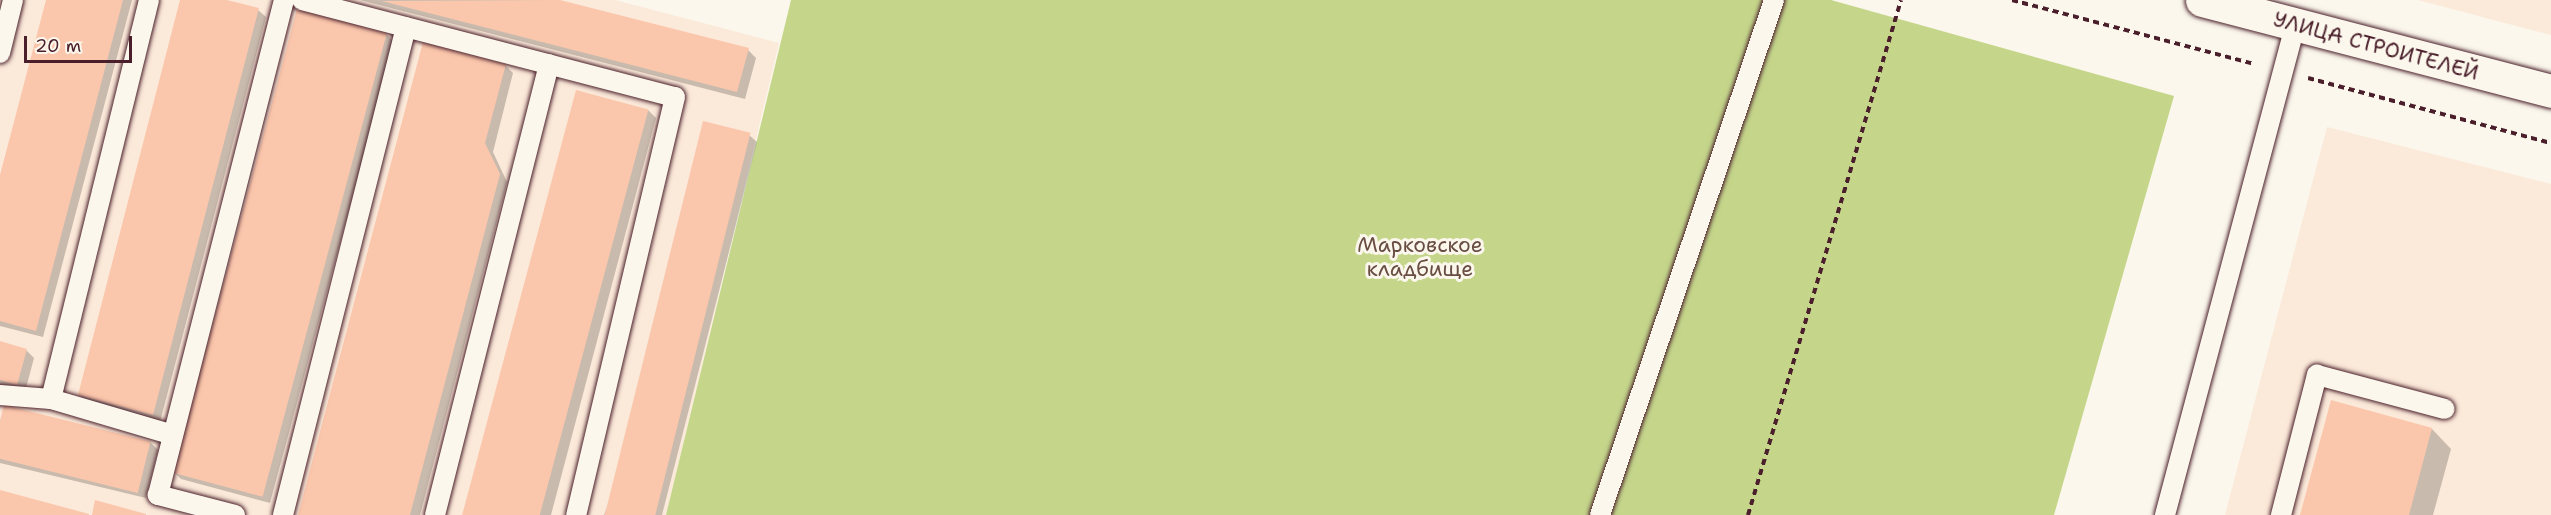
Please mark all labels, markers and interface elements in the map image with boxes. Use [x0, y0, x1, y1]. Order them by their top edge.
street label: УЛИЦА СТРОИТЕЛЕЙ [2271, 6, 2481, 86]
scale bar [27, 24, 135, 62]
text: 20 m [35, 34, 81, 58]
park label: Марковское кладбище [1357, 232, 1483, 282]

